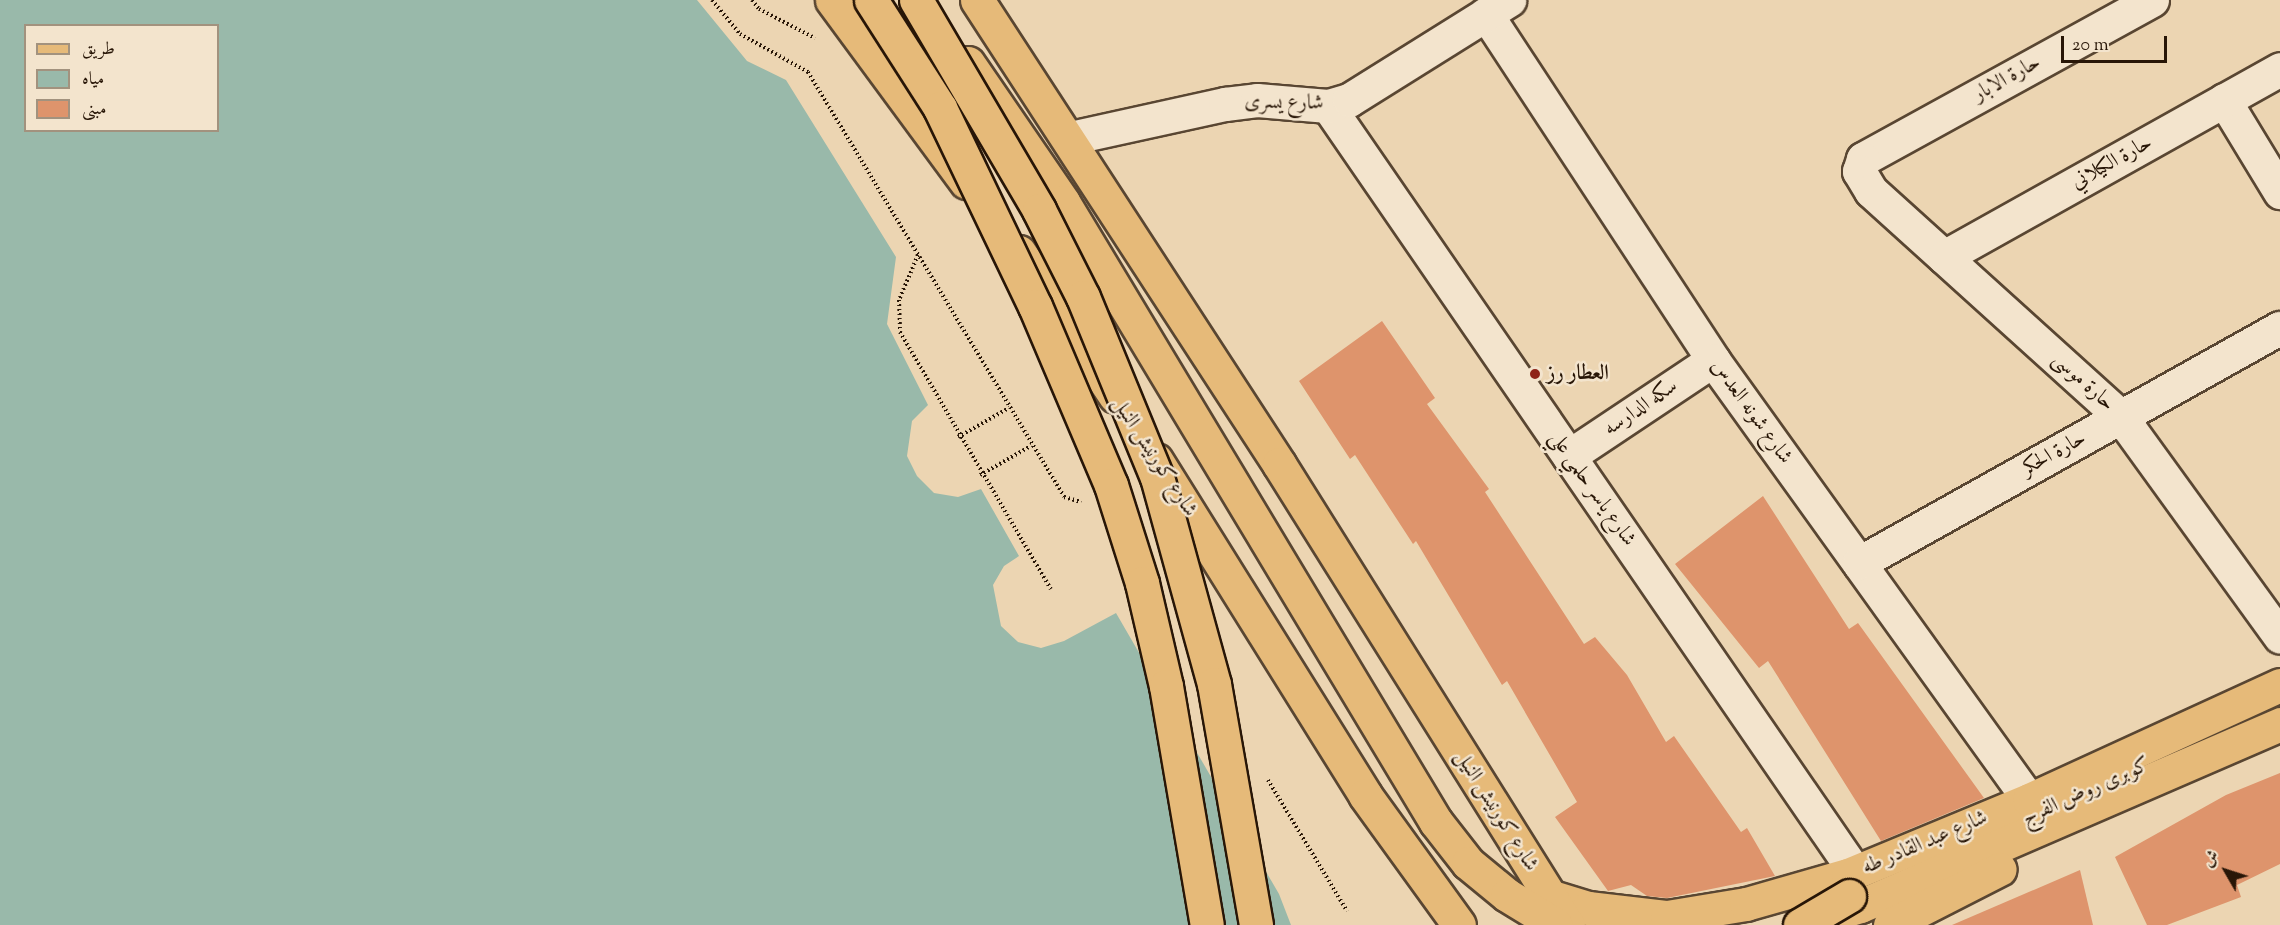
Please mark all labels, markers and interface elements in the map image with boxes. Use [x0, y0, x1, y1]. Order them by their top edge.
legend [24, 24, 219, 132]
scale bar [2064, 24, 2170, 62]
text: 20 m [2072, 33, 2109, 59]
text: طريق [82, 37, 115, 63]
street label: حارة الابار [1969, 50, 2045, 108]
text: مياه [82, 67, 104, 93]
street label: شارع يسرى [1244, 90, 1324, 116]
text: مبنى [82, 97, 107, 123]
street label: حارة الكيلاني [2067, 130, 2157, 196]
street label: حارة موسى [2046, 347, 2120, 417]
street label: شارع شونه العدس [1705, 355, 1797, 469]
place label: العطار رز [1547, 361, 1609, 387]
marker: العطار رز [1528, 367, 1542, 381]
street label: سكه الدارسه [1599, 374, 1683, 442]
street label: شارع كورنيش النيل [1106, 392, 1202, 522]
street label: حارة الحكر [2017, 426, 2091, 482]
street label: شارع ياسر حلمي علي [1543, 427, 1641, 551]
street label: شارع كورنيش النيل [1449, 746, 1543, 876]
street label: كوبرى روض الفرج [2018, 753, 2154, 831]
street label: شارع عبد القادر طه [1859, 805, 1991, 881]
north arrow [2196, 841, 2256, 901]
text: ش [2198, 846, 2226, 873]

